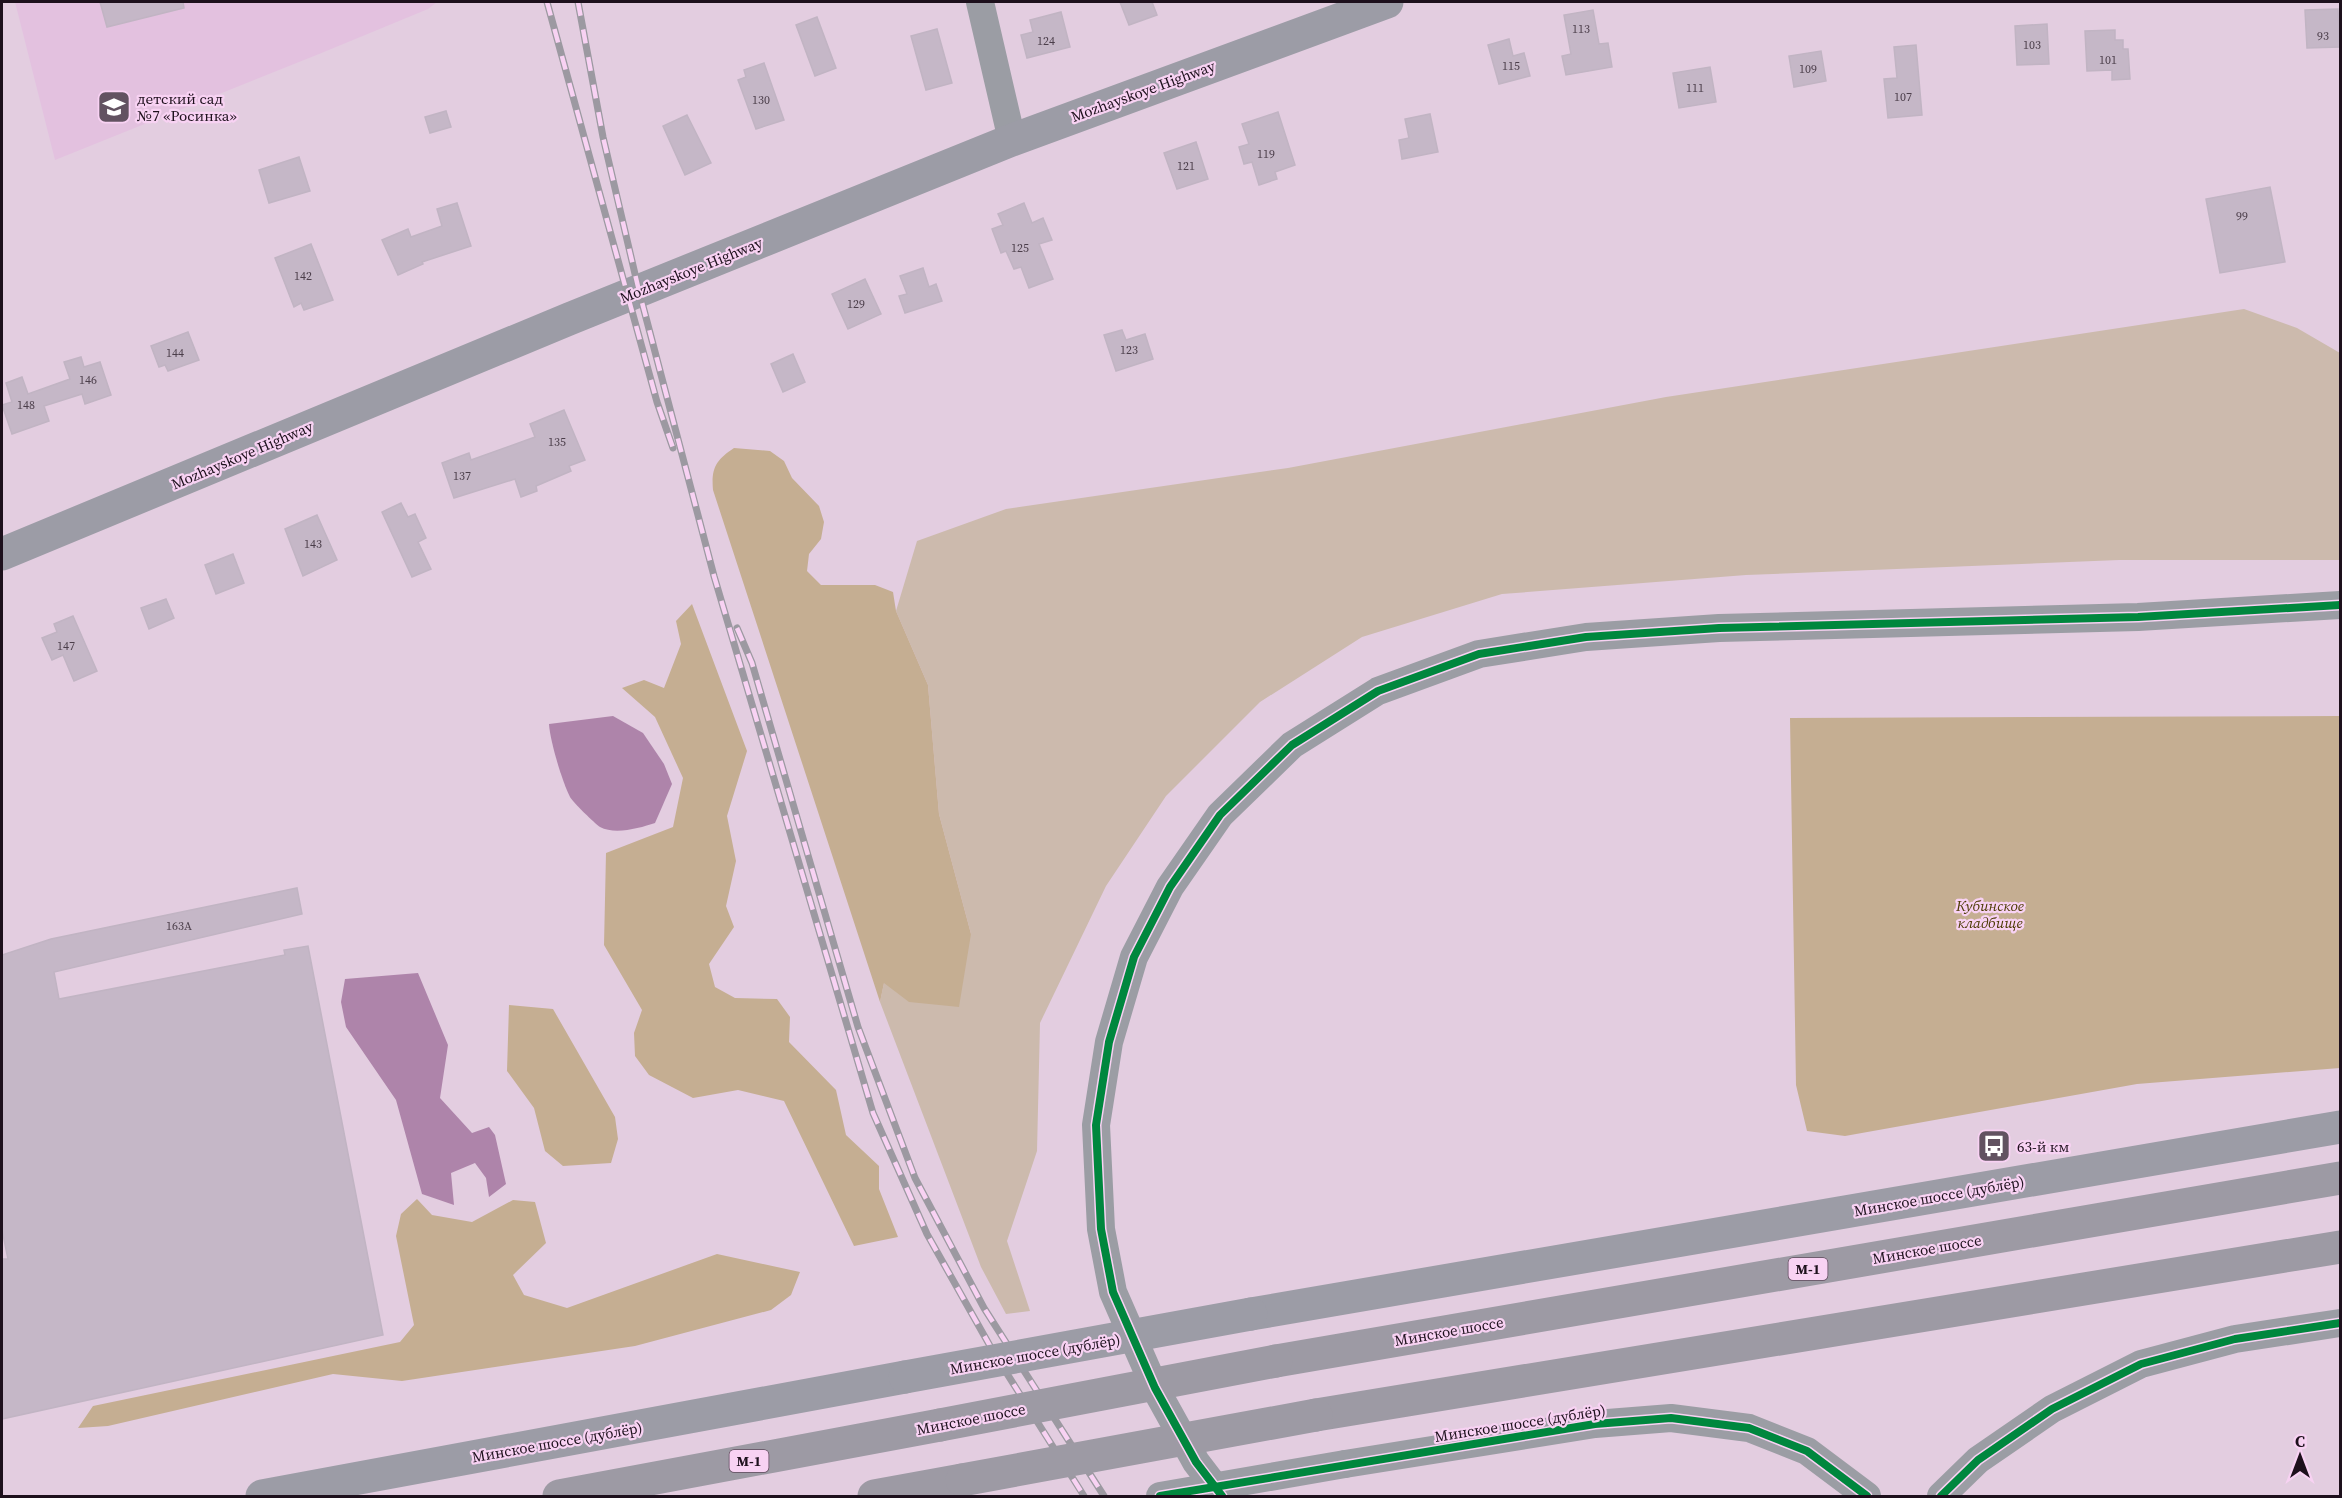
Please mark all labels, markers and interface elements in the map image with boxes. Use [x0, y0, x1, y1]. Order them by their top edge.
house number: 113 [1572, 21, 1590, 37]
house number: 93 [2317, 28, 2329, 44]
house number: 124 [1037, 33, 1055, 49]
house number: 103 [2023, 37, 2041, 53]
house number: 101 [2099, 52, 2117, 68]
street label: Mozhayskoye Highway [1068, 55, 1218, 127]
house number: 115 [1502, 58, 1520, 74]
house number: 109 [1799, 61, 1817, 77]
house number: 111 [1686, 80, 1704, 96]
place label: детский сад №7 «Росинка» [136, 88, 237, 126]
school or university icon: детский сад №7 «Росинка» [96, 89, 132, 125]
house number: 107 [1894, 89, 1912, 105]
house number: 130 [752, 92, 770, 108]
house number: 119 [1257, 146, 1275, 162]
house number: 121 [1177, 158, 1195, 174]
house number: 99 [2236, 208, 2248, 224]
street label: Mozhayskoye Highway [617, 232, 766, 308]
house number: 125 [1011, 240, 1029, 256]
house number: 142 [294, 268, 312, 284]
house number: 129 [847, 296, 865, 312]
house number: 123 [1120, 342, 1138, 358]
house number: 144 [166, 345, 184, 361]
house number: 146 [79, 372, 97, 388]
house number: 148 [17, 397, 35, 413]
street label: Mozhayskoye Highway [168, 416, 316, 494]
house number: 135 [548, 434, 566, 450]
house number: 137 [453, 468, 471, 484]
house number: 143 [304, 536, 322, 552]
house number: 147 [57, 638, 75, 654]
park label: Кубинское кладбище [1955, 895, 2024, 933]
house number: 163А [166, 918, 192, 934]
bus stop icon: 63-й км [1976, 1128, 2012, 1164]
place label: 63-й км [2017, 1136, 2069, 1157]
street label: Минское шоссе (дублёр) [1852, 1171, 2026, 1221]
street label: Минское шоссе [1871, 1229, 1984, 1269]
road number: М-1 [1788, 1258, 1828, 1280]
street label: Минское шоссе [1393, 1311, 1506, 1351]
street label: Минское шоссе (дублёр) [948, 1329, 1122, 1379]
street label: Минское шоссе [915, 1398, 1028, 1440]
street label: Минское шоссе (дублёр) [1433, 1399, 1607, 1447]
street label: Минское шоссе (дублёр) [470, 1417, 644, 1467]
north arrow [2270, 1426, 2330, 1486]
text: С [2295, 1430, 2305, 1452]
road number: М-1 [730, 1450, 768, 1472]

